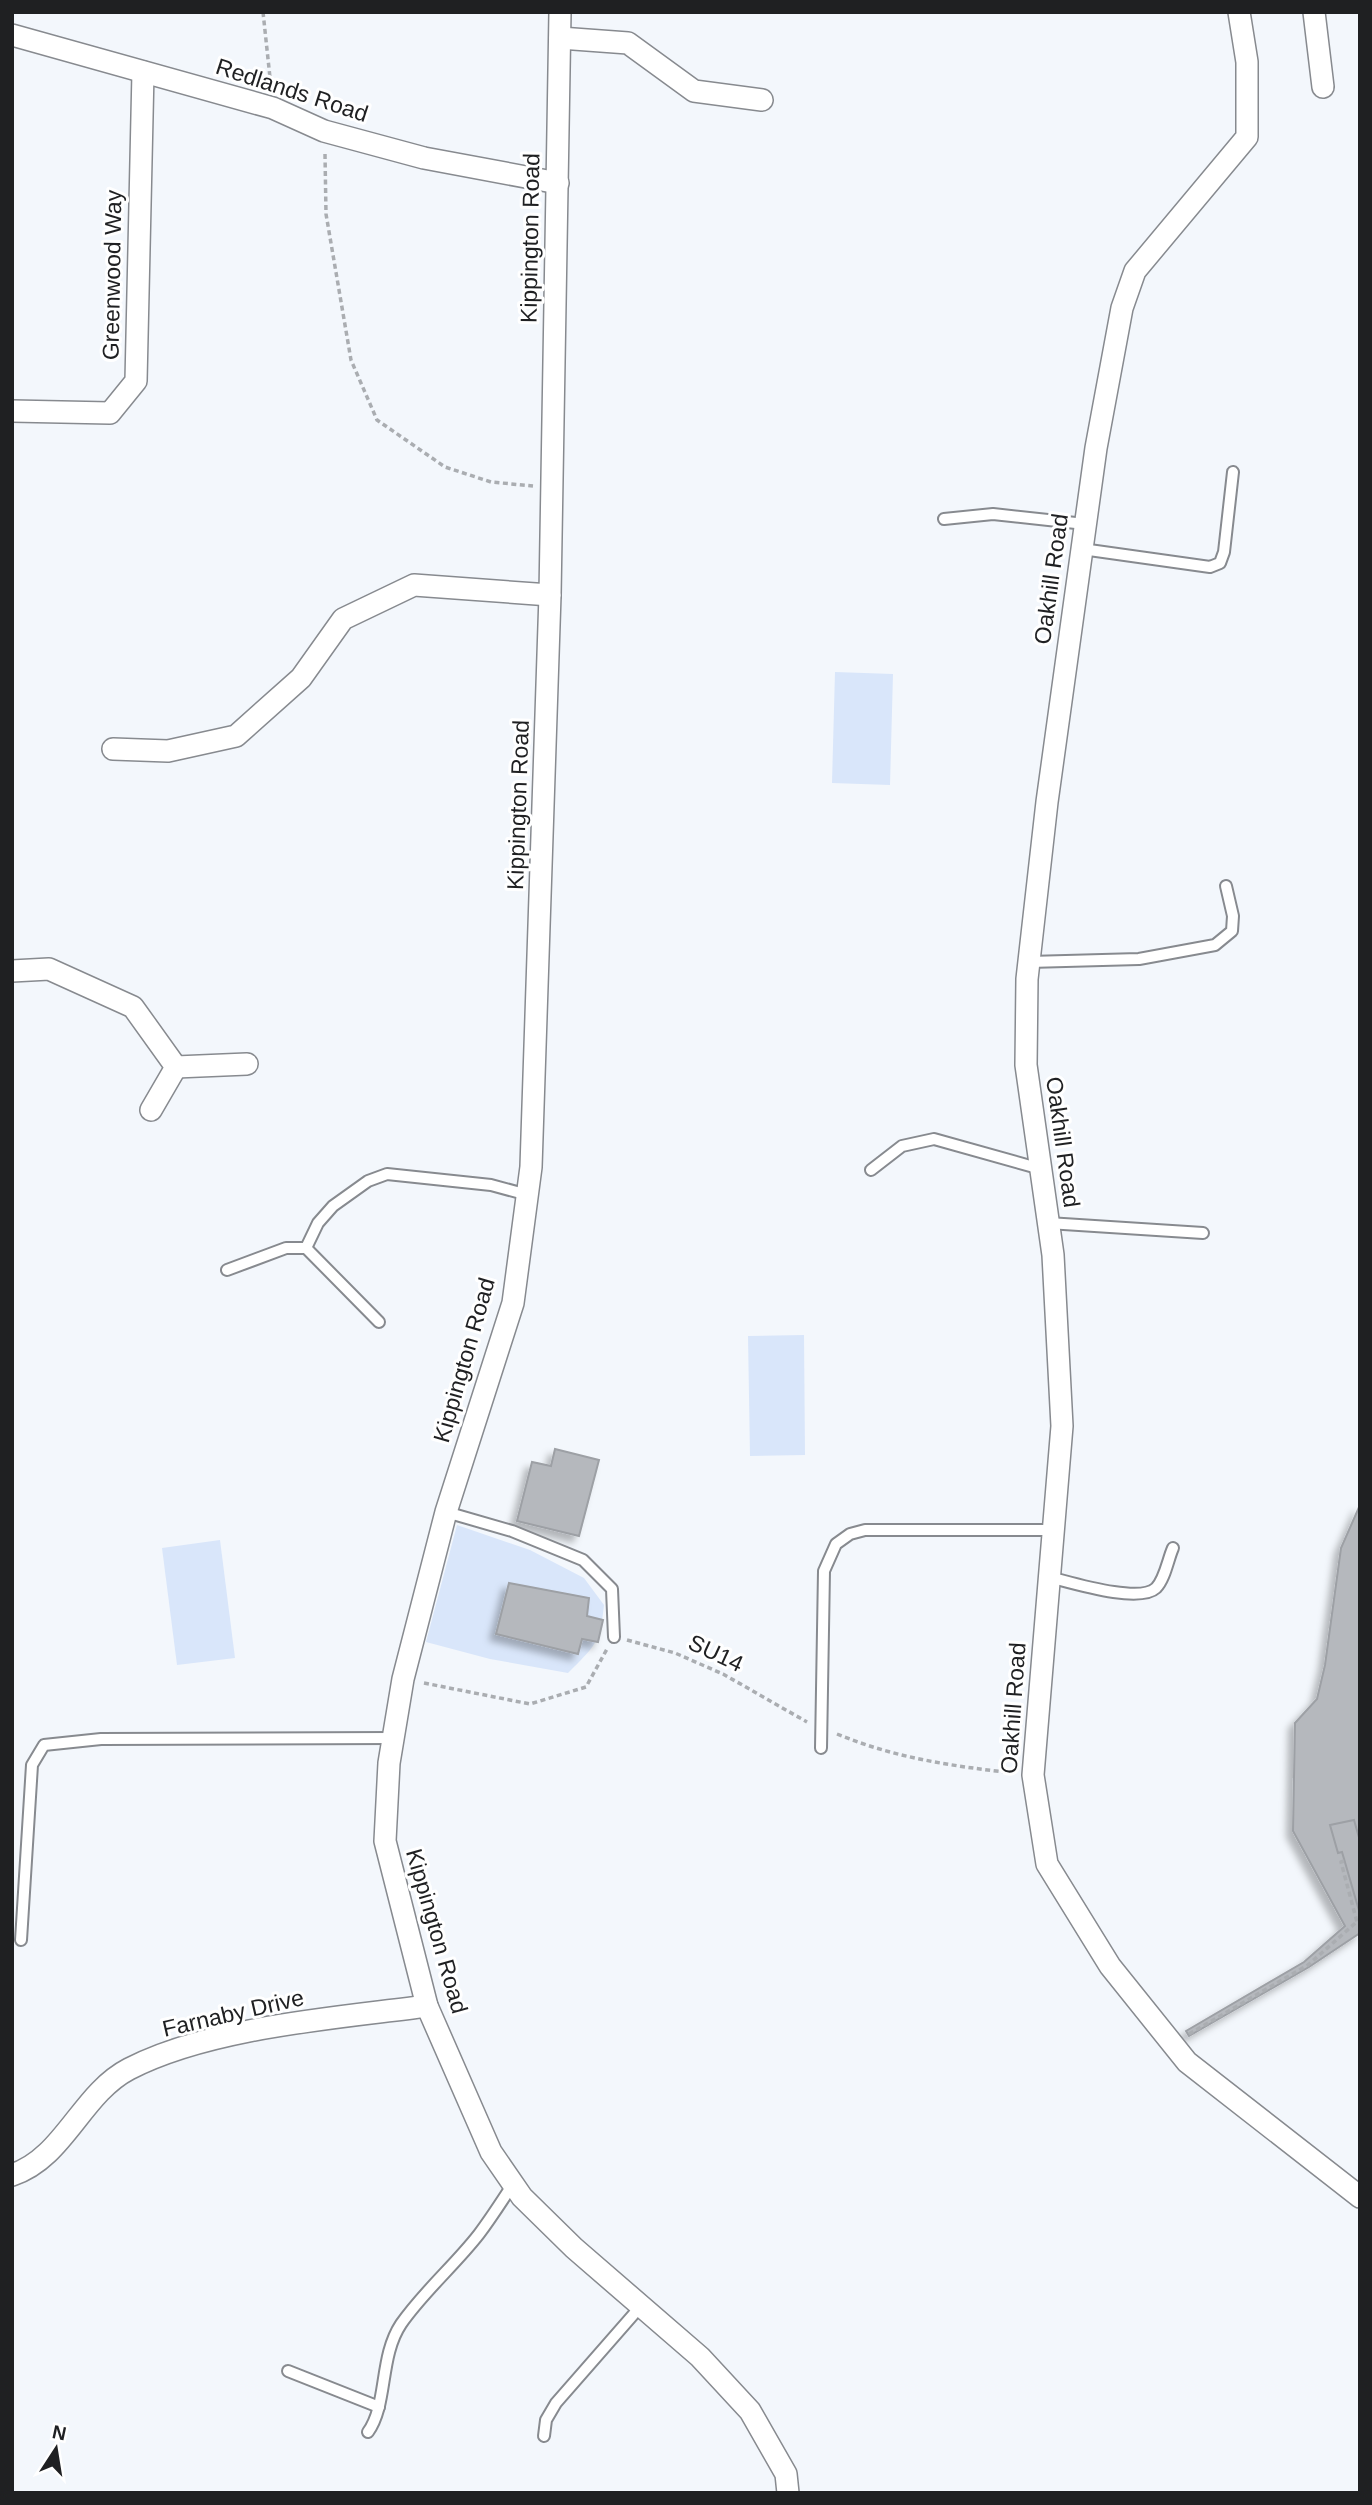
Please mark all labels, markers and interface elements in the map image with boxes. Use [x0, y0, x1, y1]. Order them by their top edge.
street label: Redlands Road [213, 53, 371, 127]
street label: Kippington Road [516, 153, 544, 323]
street label: Greenwood Way [98, 189, 126, 360]
street label: Oakhill Road [1029, 512, 1073, 646]
street label: Kippington Road [502, 720, 534, 890]
street label: Oakhill Road [1041, 1075, 1085, 1209]
street label: Kippington Road [428, 1275, 500, 1445]
street label: SU14 [684, 1629, 748, 1677]
street label: Oakhill Road [995, 1641, 1031, 1775]
street label: Kippington Road [401, 1846, 473, 2016]
street label: Farnaby Drive [160, 1984, 306, 2042]
north arrow [21, 2414, 91, 2484]
text: N [51, 2421, 68, 2445]

